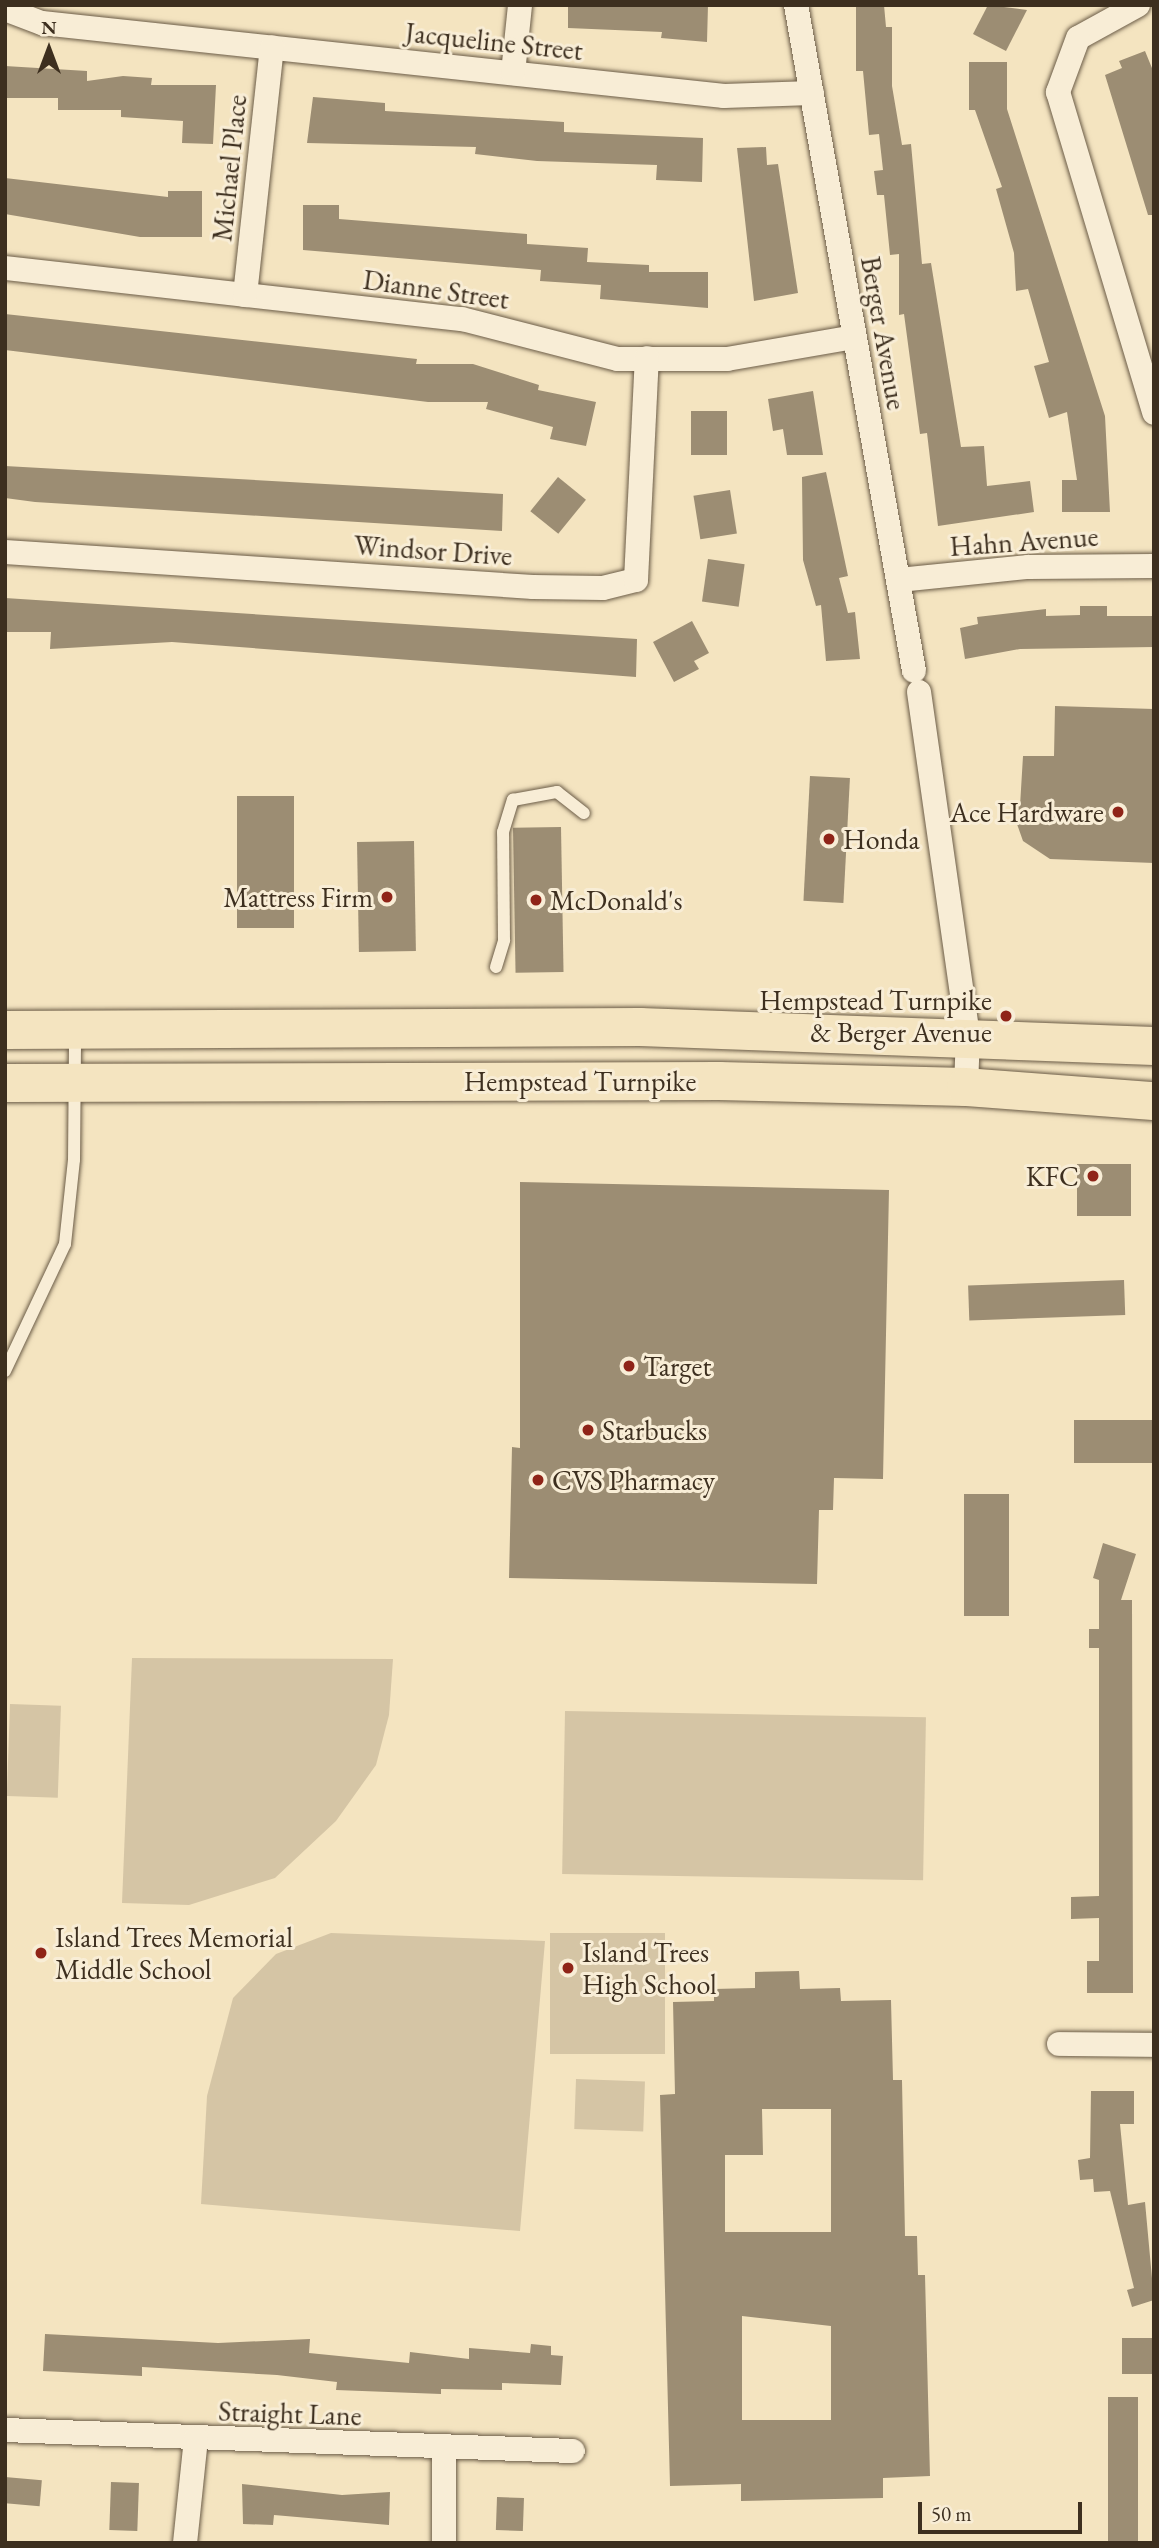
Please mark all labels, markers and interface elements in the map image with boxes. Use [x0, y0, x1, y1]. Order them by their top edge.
north arrow [14, 14, 84, 84]
text: N [41, 15, 57, 40]
street label: Jacqueline Street [404, 15, 584, 67]
street label: Michael Place [205, 93, 253, 243]
street label: Berger Avenue [854, 254, 914, 412]
street label: Dianne Street [361, 262, 511, 316]
street label: Hahn Avenue [949, 519, 1099, 563]
street label: Windsor Drive [353, 528, 513, 572]
place label: Ace Hardware [950, 795, 1104, 829]
marker: Ace Hardware [1110, 804, 1126, 820]
place label: Honda [843, 822, 920, 856]
marker: Honda [821, 831, 837, 847]
place label: Mattress Firm [223, 880, 373, 914]
place label: McDonald's [550, 883, 683, 917]
marker: Mattress Firm [379, 889, 395, 905]
marker: McDonald's [528, 892, 544, 908]
place label: Hempstead Turnpike & Berger Avenue [759, 983, 992, 1049]
marker: Hempstead Turnpike & Berger Avenue [998, 1008, 1014, 1024]
street label: Hempstead Turnpike [464, 1064, 696, 1098]
place label: KFC [1026, 1159, 1079, 1193]
marker: KFC [1085, 1168, 1101, 1184]
place label: Target [643, 1349, 711, 1383]
marker: Target [621, 1358, 637, 1374]
place label: Starbucks [602, 1413, 707, 1447]
marker: Starbucks [580, 1422, 596, 1438]
place label: CVS Pharmacy [552, 1463, 715, 1497]
marker: CVS Pharmacy [530, 1472, 546, 1488]
place label: Island Trees Memorial Middle School [55, 1920, 293, 1986]
place label: Island Trees High School [582, 1935, 717, 2001]
marker: Island Trees Memorial Middle School [33, 1945, 49, 1961]
marker: Island Trees High School [560, 1960, 576, 1976]
street label: Straight Lane [218, 2394, 362, 2432]
scale bar [921, 2488, 1086, 2532]
text: 50 m [931, 2500, 972, 2527]

